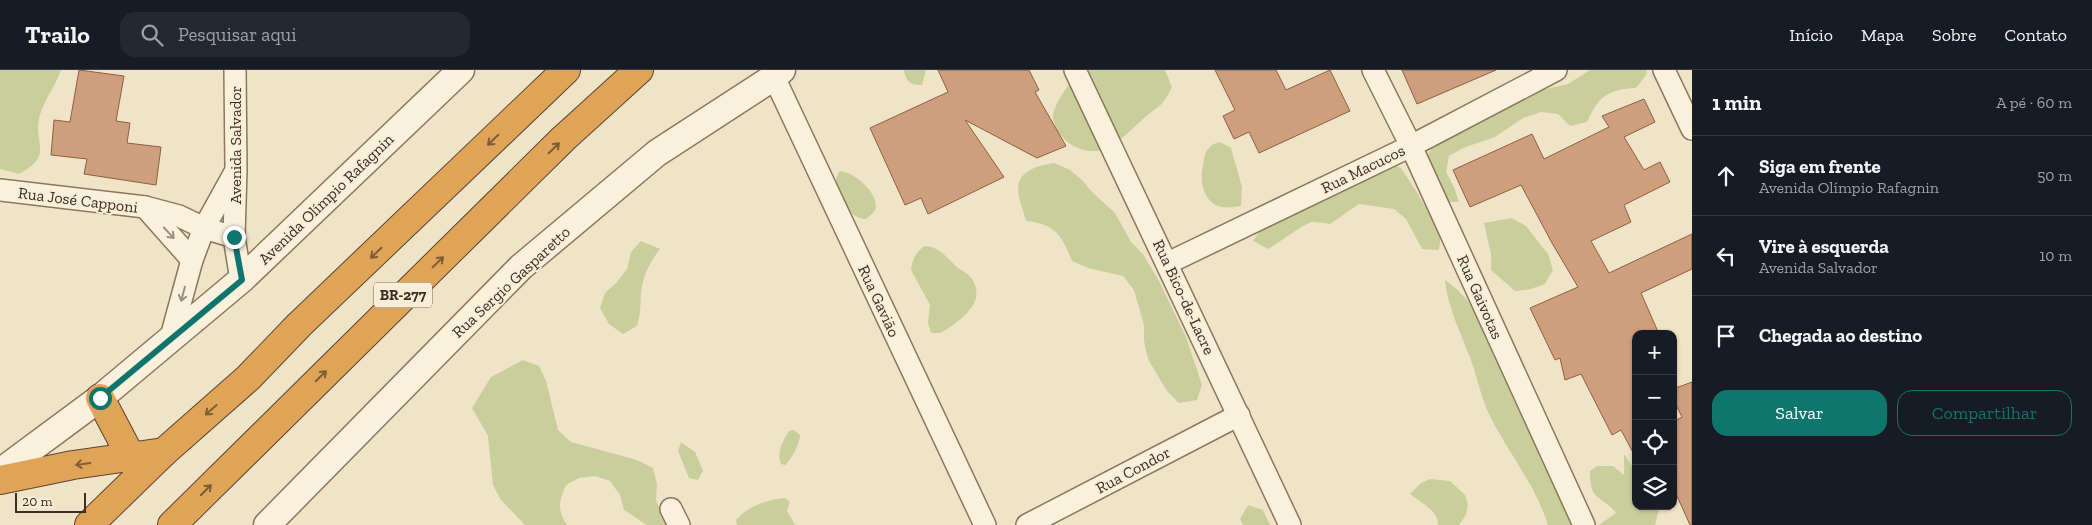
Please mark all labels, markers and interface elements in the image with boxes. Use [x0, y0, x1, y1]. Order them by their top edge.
search box [120, 12, 470, 57]
text: Trailo [25, 20, 90, 49]
icon: search [138, 21, 166, 49]
text: Pesquisar aqui [178, 23, 297, 46]
text: Início [1789, 24, 1833, 46]
text: Mapa [1861, 24, 1904, 46]
text: Sobre [1932, 24, 1977, 46]
text: Contato [2005, 24, 2067, 46]
street label: Avenida Salvador [226, 85, 245, 204]
text: 1 min [1712, 90, 1762, 115]
text: A pé · 60 m [1996, 93, 2072, 112]
street label: Avenida Olímpio Rafagnin [255, 129, 398, 268]
one-way arrow [486, 134, 499, 146]
street label: Rua Macucos [1318, 141, 1408, 197]
one-way arrow [547, 142, 560, 154]
text: Siga em frente [1759, 155, 1881, 178]
icon: ahead [1712, 162, 1740, 190]
text: 50 m [2037, 166, 2072, 185]
text: Avenida Olímpio Rafagnin [1759, 178, 1939, 197]
street label: Rua José Capponi [17, 183, 140, 217]
street label: Rua Sergio Gasparetto [448, 222, 574, 342]
route end [223, 226, 246, 249]
one-way arrow [163, 227, 175, 240]
text: Vire à esquerda [1759, 235, 1889, 258]
street label: Rua Bico-de-Lacre [1149, 236, 1219, 358]
icon: left [1712, 242, 1740, 270]
text: 10 m [2039, 246, 2072, 265]
one-way arrow [369, 247, 382, 259]
street label: Rua Gaivotas [1453, 252, 1507, 342]
one-way arrow [431, 256, 444, 268]
text: Avenida Salvador [1759, 258, 1878, 277]
street label: Rua Gavião [854, 262, 904, 340]
road number: BR-277 [374, 282, 432, 308]
one-way arrow [178, 286, 187, 302]
icon: arrive [1712, 322, 1740, 350]
text: Chegada ao destino [1759, 324, 1922, 347]
map controls [1632, 330, 1677, 510]
button: + [1632, 330, 1677, 375]
one-way arrow [315, 370, 328, 382]
button: − [1632, 375, 1677, 420]
route start [89, 387, 112, 410]
button: Salvar [1712, 390, 1887, 436]
button: Compartilhar [1897, 390, 2072, 436]
one-way arrow [205, 404, 218, 416]
button: locate [1632, 420, 1677, 465]
street label: Rua Condor [1092, 442, 1174, 498]
one-way arrow [75, 459, 91, 469]
button: layers [1632, 465, 1677, 510]
one-way arrow [200, 485, 212, 497]
scale bar [15, 490, 86, 513]
text: 20 m [22, 493, 53, 510]

